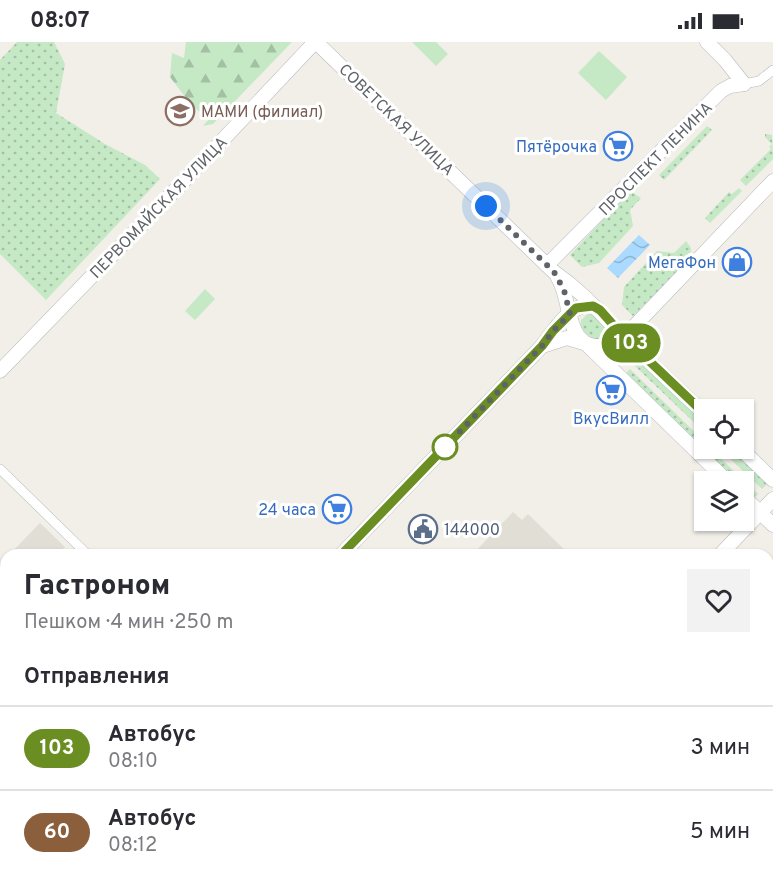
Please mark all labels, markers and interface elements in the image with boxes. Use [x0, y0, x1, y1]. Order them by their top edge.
text: 08:07 [30, 8, 90, 35]
street label: СОВЕТСКАЯ УЛИЦА [334, 60, 458, 181]
school or university icon: МАМИ (филиал) [164, 95, 196, 127]
street label: ПРОСПЕКТ ЛЕНИНА [595, 98, 718, 220]
place label: МАМИ (филиал) [201, 103, 323, 123]
supermarket icon: Пятёрочка [602, 130, 634, 162]
street label: ПЕРВОМАЙСКАЯ УЛИЦА [85, 132, 233, 283]
place label: Пятёрочка [516, 138, 597, 158]
your location [471, 191, 501, 221]
shop icon: МегаФон [721, 246, 753, 278]
place label: МегаФон [648, 254, 716, 274]
line badge: 103 [596, 324, 666, 362]
text: 103 [614, 330, 648, 357]
supermarket icon: ВкусВилл [595, 374, 627, 406]
map controls [694, 399, 754, 531]
button: locate [694, 399, 754, 459]
place label: ВкусВилл [573, 410, 649, 430]
unlabelled marker [432, 434, 458, 460]
button: layers [694, 471, 754, 531]
supermarket icon: 24 часа [321, 493, 353, 525]
place label: 24 часа [258, 501, 316, 521]
public building icon: 144000 [407, 513, 439, 545]
place label: 144000 [444, 521, 500, 541]
text: Гастроном [24, 569, 170, 605]
button: heart [687, 569, 750, 632]
text: Пешком · 4 мин · 250 m [24, 610, 233, 636]
text: Отправления [24, 664, 169, 691]
text: Автобус [108, 722, 196, 749]
text: 103 [40, 735, 74, 762]
text: 3 мин [691, 735, 750, 762]
text: 08:10 [108, 749, 158, 775]
text: Автобус [108, 806, 196, 833]
text: 60 [44, 819, 70, 846]
text: 5 мин [690, 819, 750, 846]
text: 08:12 [108, 833, 157, 859]

